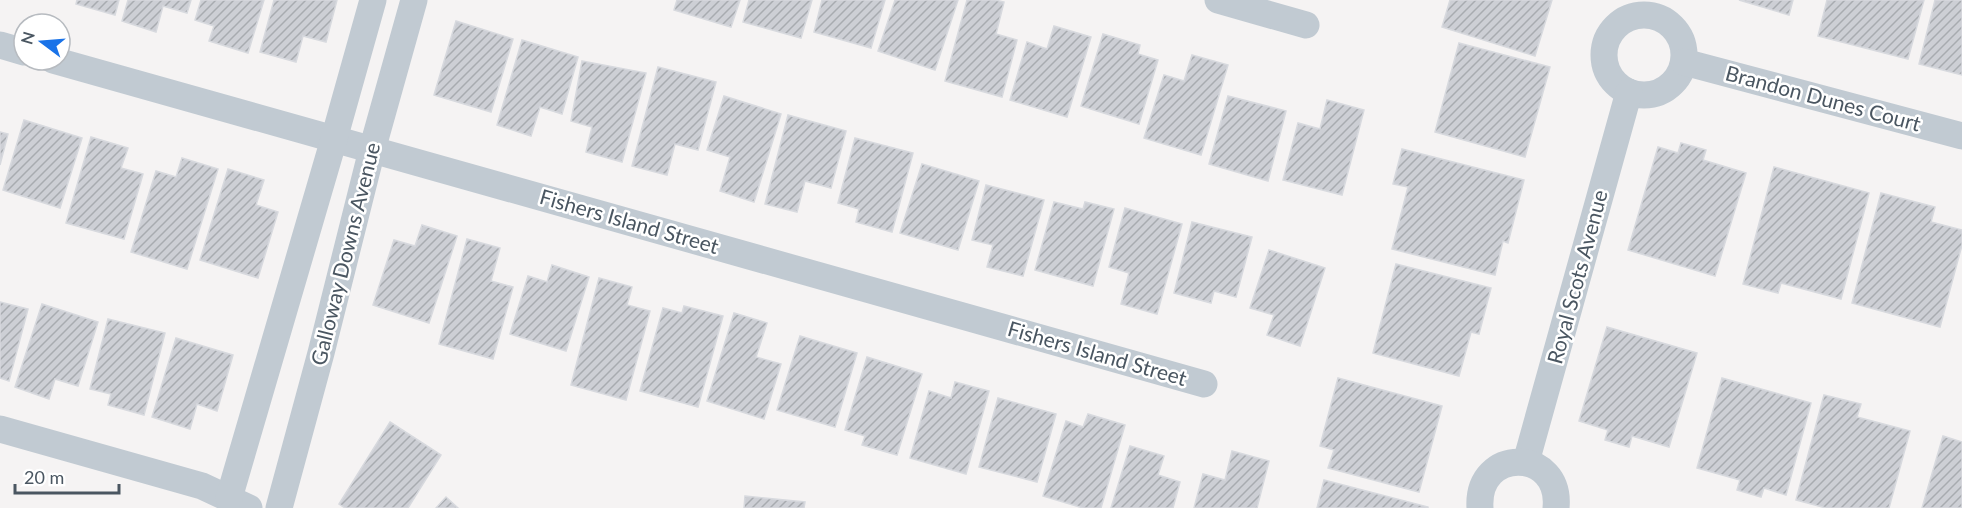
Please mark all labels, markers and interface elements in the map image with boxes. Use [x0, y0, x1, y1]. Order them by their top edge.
north arrow [12, 12, 72, 72]
text: N [16, 29, 38, 46]
street label: Brandon Dunes Court [1723, 59, 1924, 136]
street label: Galloway Downs Avenue [305, 140, 384, 368]
street label: Fishers Island Street [537, 183, 722, 258]
street label: Royal Scots Avenue [1541, 187, 1612, 366]
street label: Fishers Island Street [1005, 315, 1190, 390]
scale bar [15, 457, 118, 495]
text: 20 m [24, 466, 64, 488]

